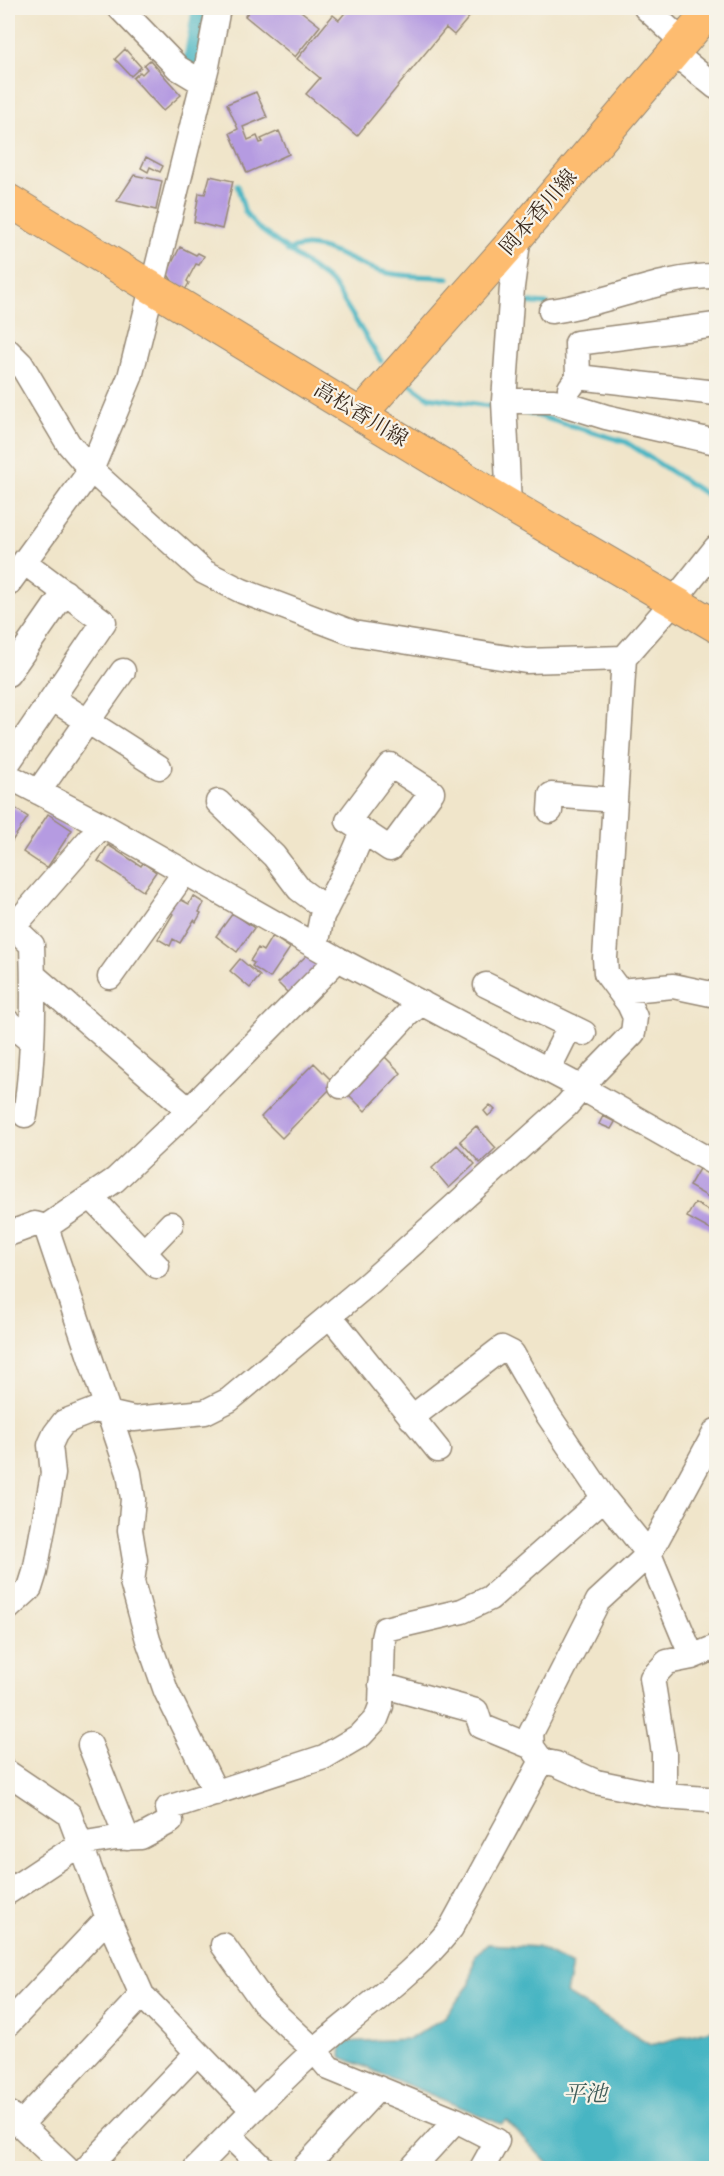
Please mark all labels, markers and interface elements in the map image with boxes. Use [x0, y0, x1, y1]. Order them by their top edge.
street label: 岡本香川線 [495, 165, 583, 261]
street label: 高松香川線 [309, 377, 412, 453]
water label: 平池 [563, 2081, 610, 2108]

